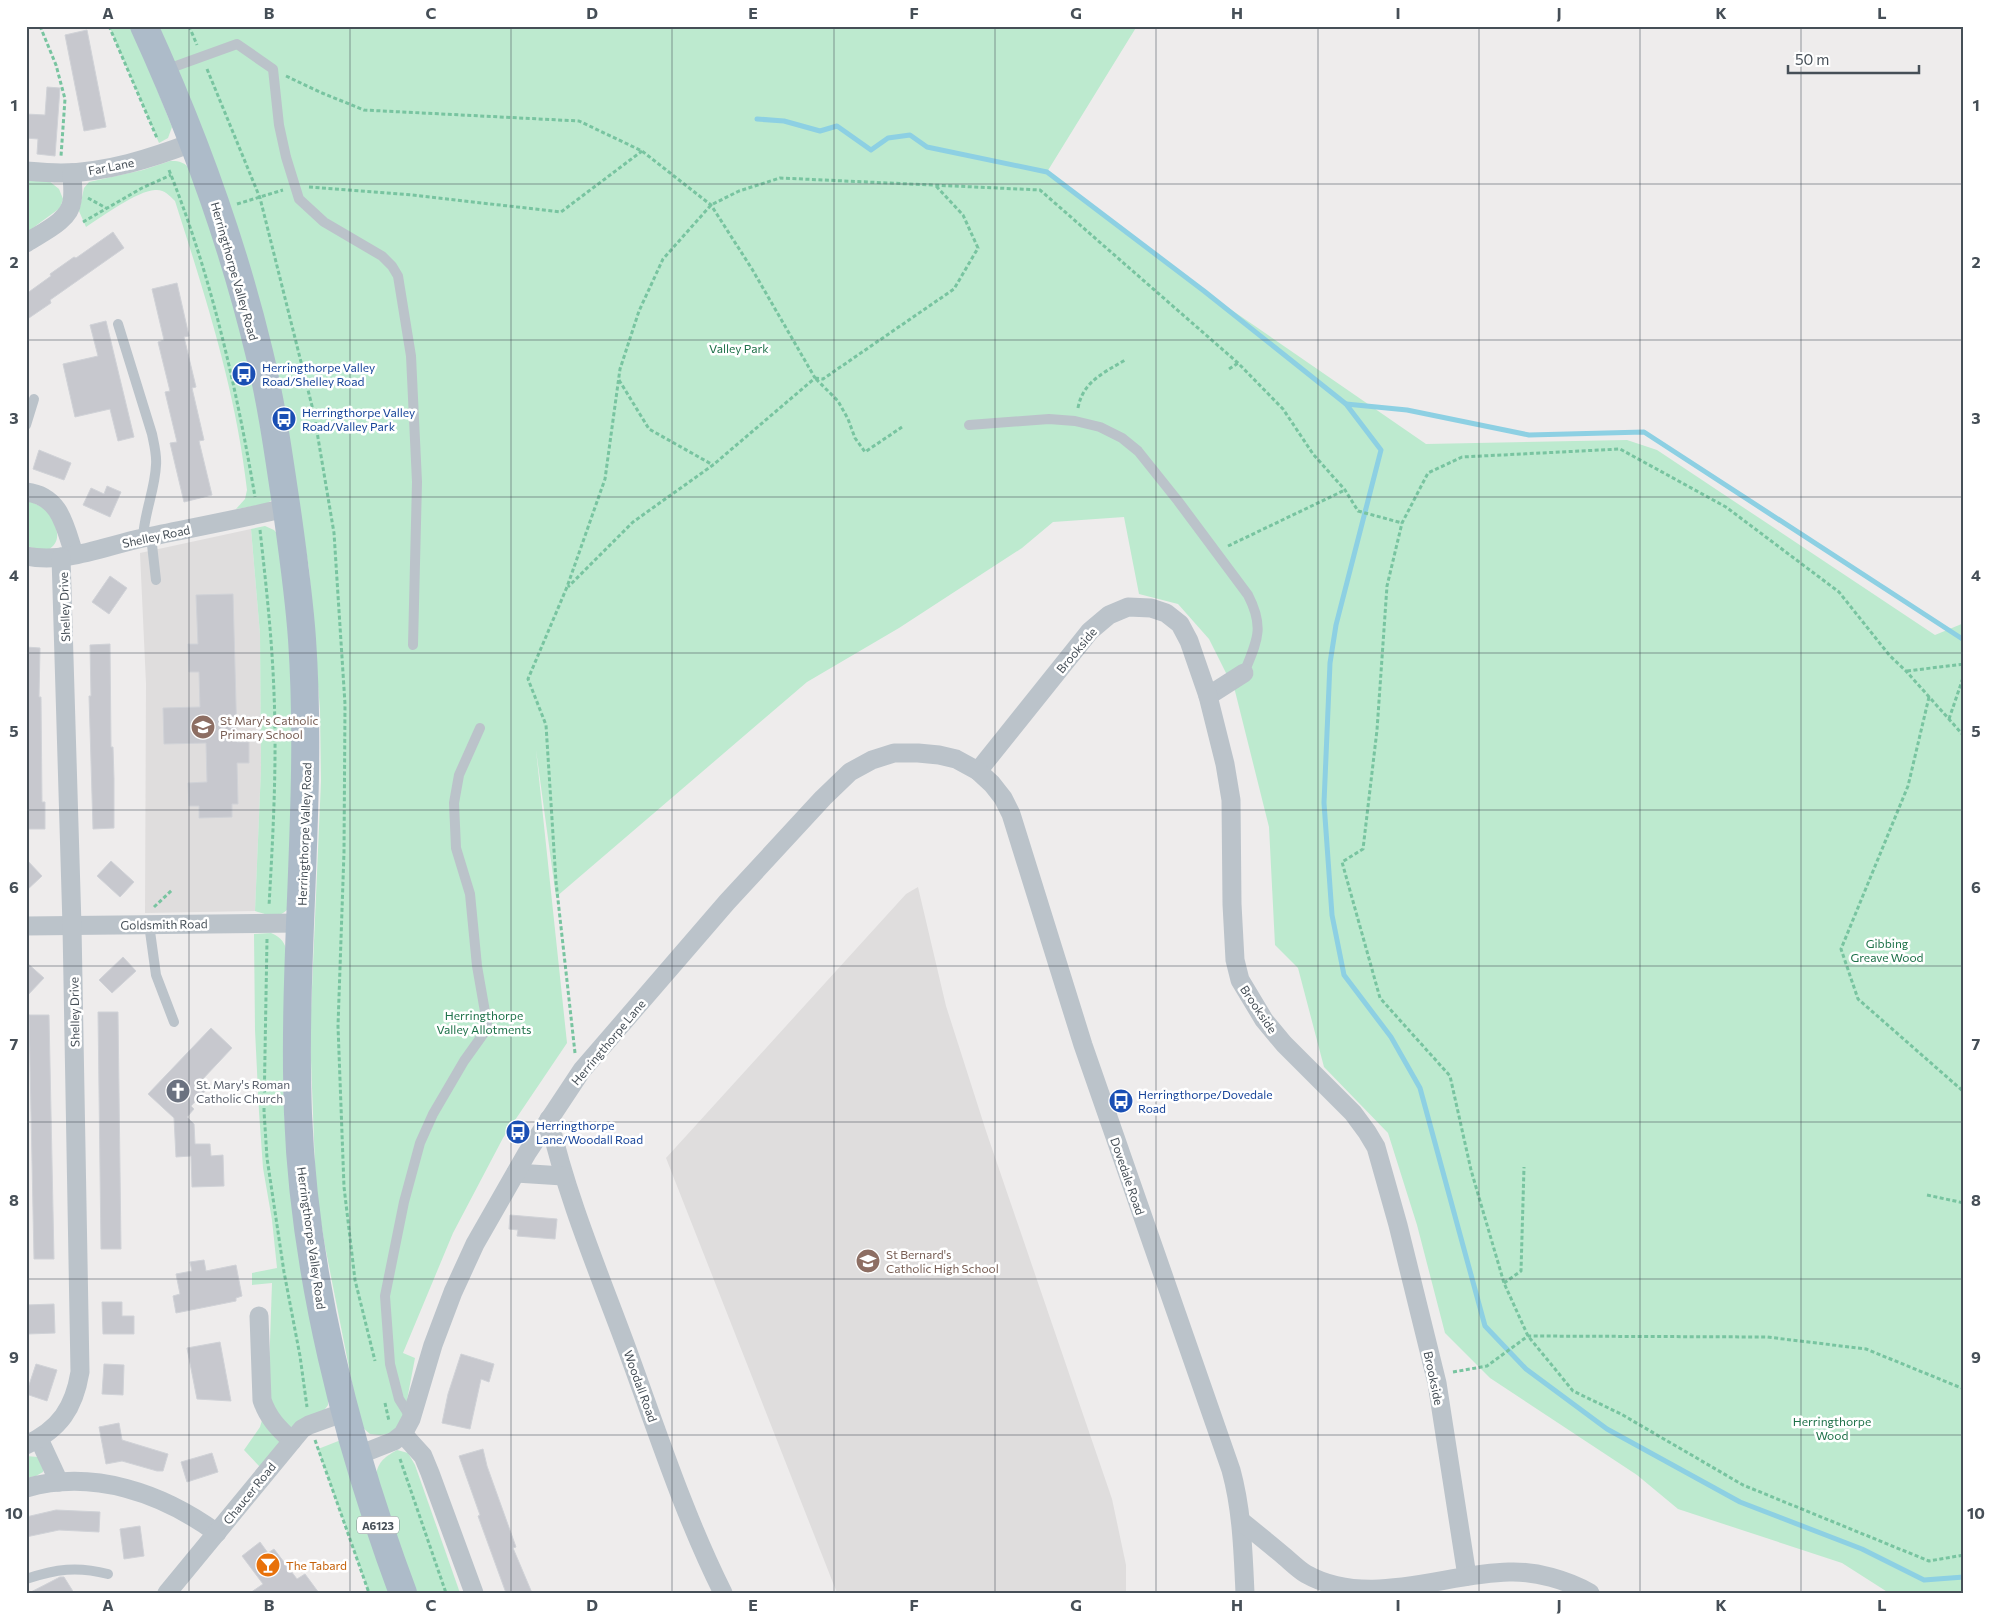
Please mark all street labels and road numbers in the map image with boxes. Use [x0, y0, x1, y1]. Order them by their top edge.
street label: Far Lane [87, 155, 135, 177]
street label: Herringthorpe Valley Road [208, 200, 262, 342]
street label: Shelley Road [121, 522, 191, 550]
street label: Shelley Drive [56, 572, 72, 642]
street label: Brookside [1053, 624, 1099, 676]
street label: Herringthorpe Valley Road [294, 762, 314, 906]
street label: Goldsmith Road [120, 916, 208, 932]
street label: Shelley Drive [66, 977, 82, 1047]
street label: Brookside [1238, 982, 1280, 1036]
street label: Herringthorpe Lane [568, 996, 648, 1088]
street label: Dovedale Road [1108, 1135, 1148, 1217]
street label: Herringthorpe Valley Road [295, 1166, 329, 1310]
street label: Woodall Road [622, 1348, 660, 1424]
street label: Brookside [1421, 1350, 1447, 1406]
street label: Chaucer Road [220, 1459, 278, 1527]
road number: A6123 [357, 1516, 399, 1534]

